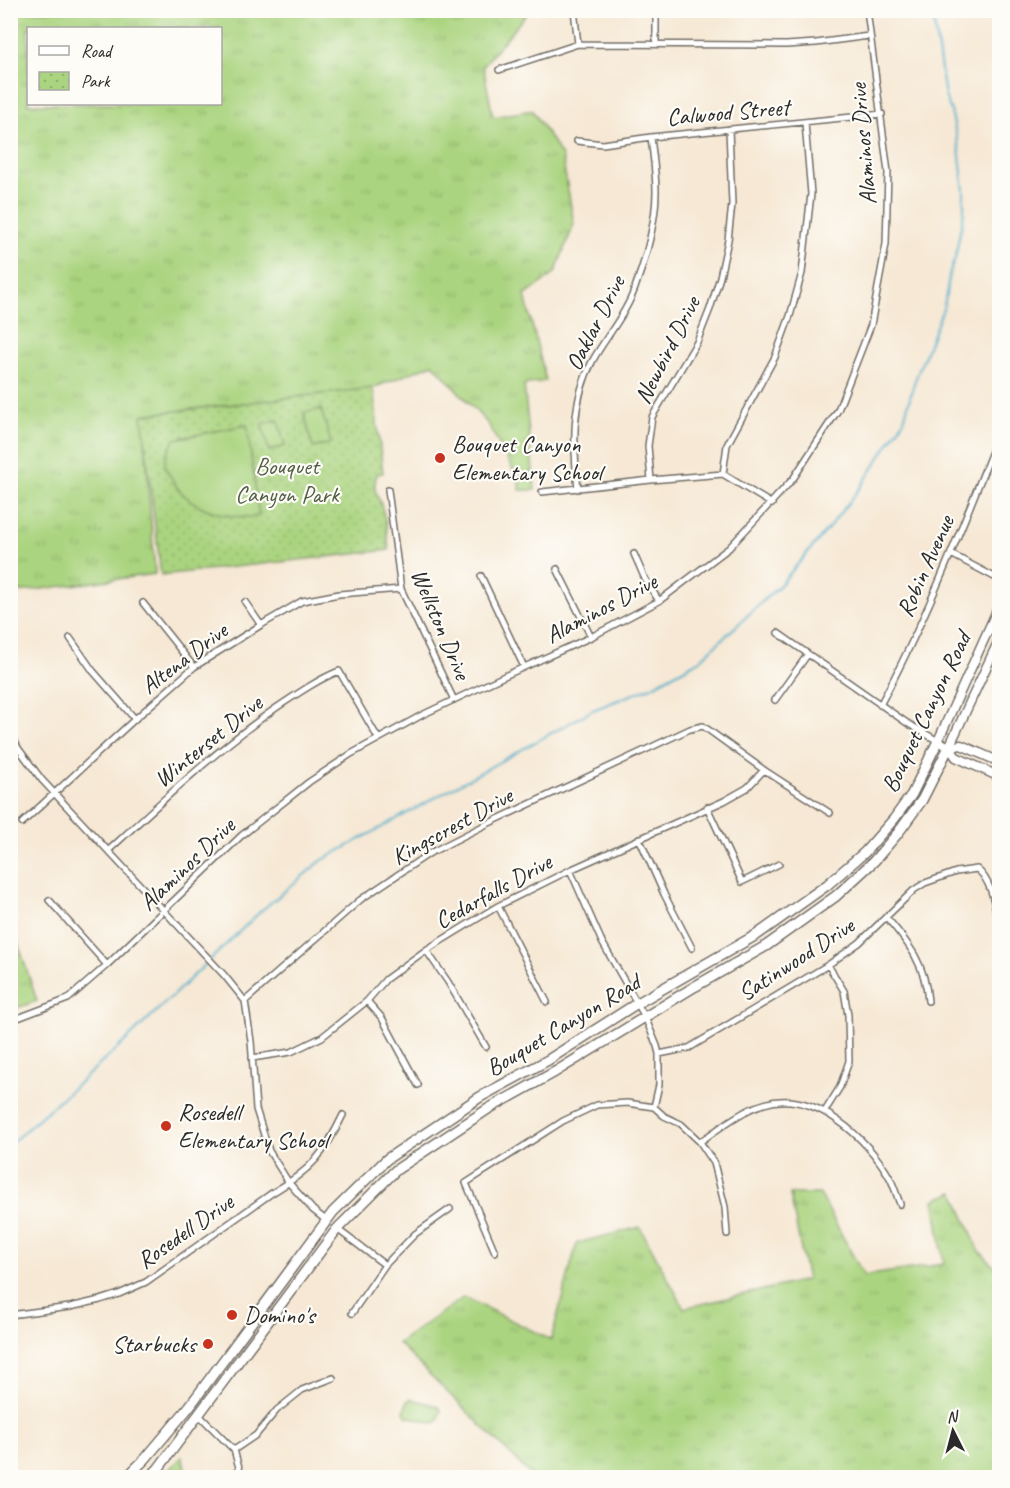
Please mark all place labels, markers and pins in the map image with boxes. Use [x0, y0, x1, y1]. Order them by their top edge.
place label: Bouquet Canyon Elementary School [452, 429, 606, 487]
marker: Bouquet Canyon Elementary School [433, 451, 447, 465]
place label: Rosedell Elementary School [178, 1097, 332, 1155]
marker: Rosedell Elementary School [159, 1119, 173, 1133]
place label: Domino's [244, 1300, 318, 1330]
marker: Domino's [225, 1308, 239, 1322]
place label: Starbucks [112, 1329, 198, 1359]
marker: Starbucks [201, 1337, 215, 1351]

